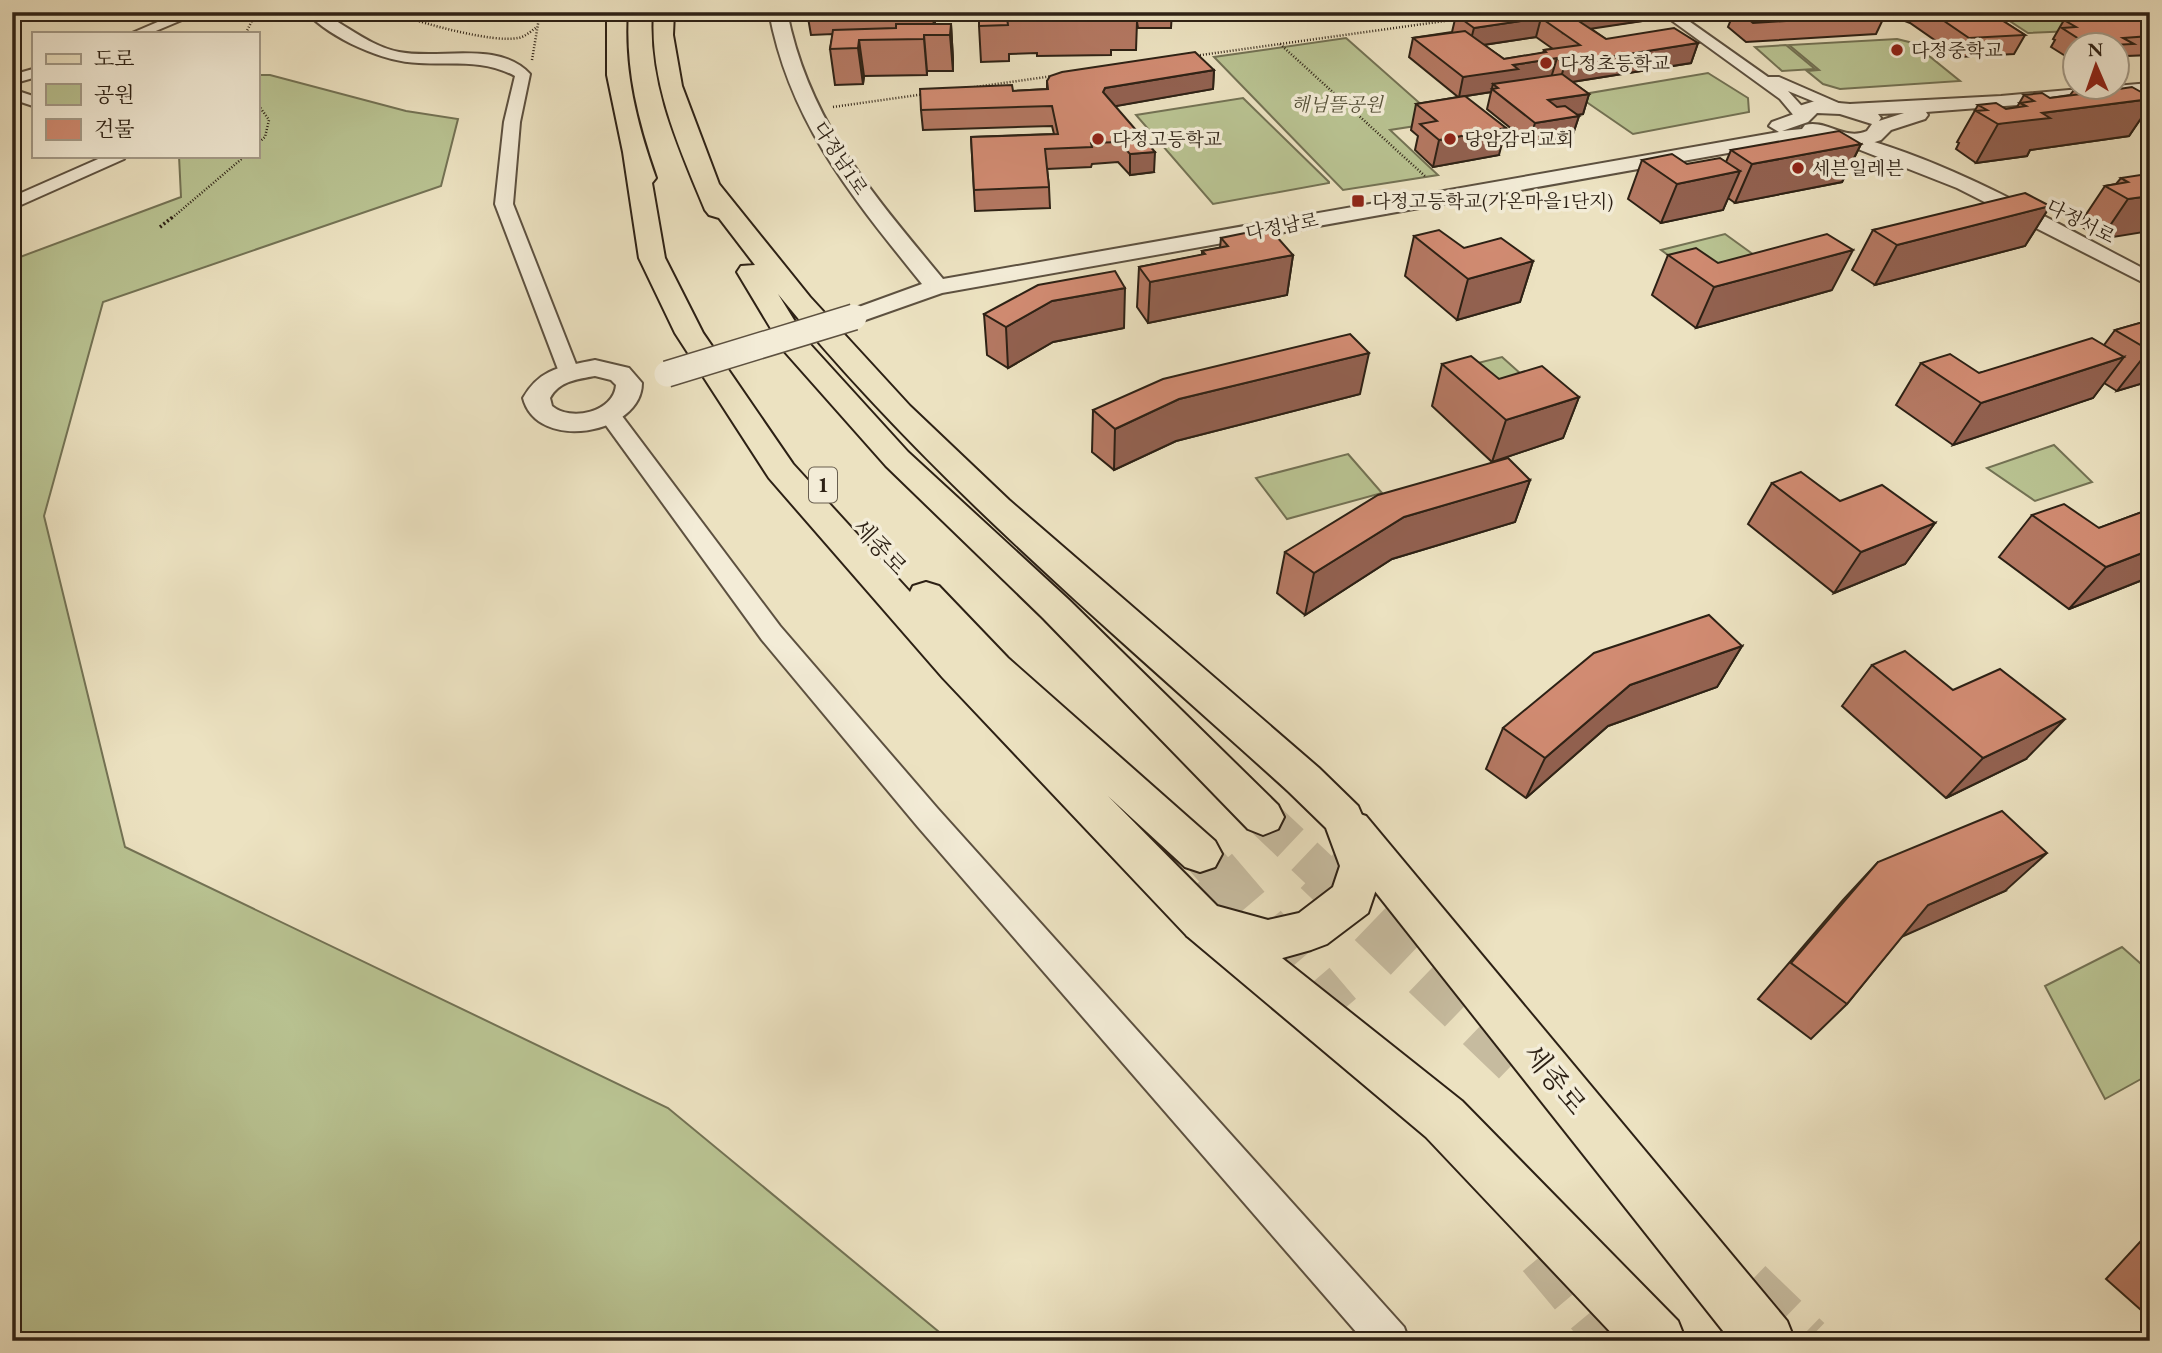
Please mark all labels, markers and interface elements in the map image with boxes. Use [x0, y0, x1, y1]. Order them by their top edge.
legend [32, 32, 259, 158]
north arrow [2060, 32, 2130, 102]
text: N [2087, 37, 2104, 62]
place label: 다정중학교 [1911, 38, 2003, 63]
marker: 다정중학교 [1889, 42, 1905, 58]
text: 도로 [94, 45, 135, 72]
place label: 다정초등학교 [1560, 51, 1670, 76]
marker: 다정초등학교 [1538, 55, 1554, 71]
text: 공원 [94, 81, 135, 108]
park label: 해님뜰공원 [1291, 92, 1385, 117]
text: 건물 [94, 115, 135, 142]
street label: 다정남1로 [808, 117, 874, 200]
place label: 다정고등학교 [1112, 127, 1222, 152]
place label: 당암감리교회 [1464, 127, 1574, 152]
marker: 다정고등학교 [1090, 131, 1106, 147]
marker: 당암감리교회 [1442, 131, 1458, 147]
place label: 세븐일레븐 [1812, 156, 1904, 181]
marker: 세븐일레븐 [1790, 160, 1806, 176]
place label: 다정고등학교(가온마을1단지) [1372, 189, 1613, 214]
marker: 다정고등학교(가온마을1단지) [1350, 193, 1366, 209]
street label: 다정서로 [2042, 194, 2119, 249]
street label: 다정남로 [1244, 207, 1321, 246]
road number: 1 [809, 468, 837, 503]
street label: 세종로 [846, 512, 914, 582]
street label: 세종로 [1515, 1036, 1595, 1122]

